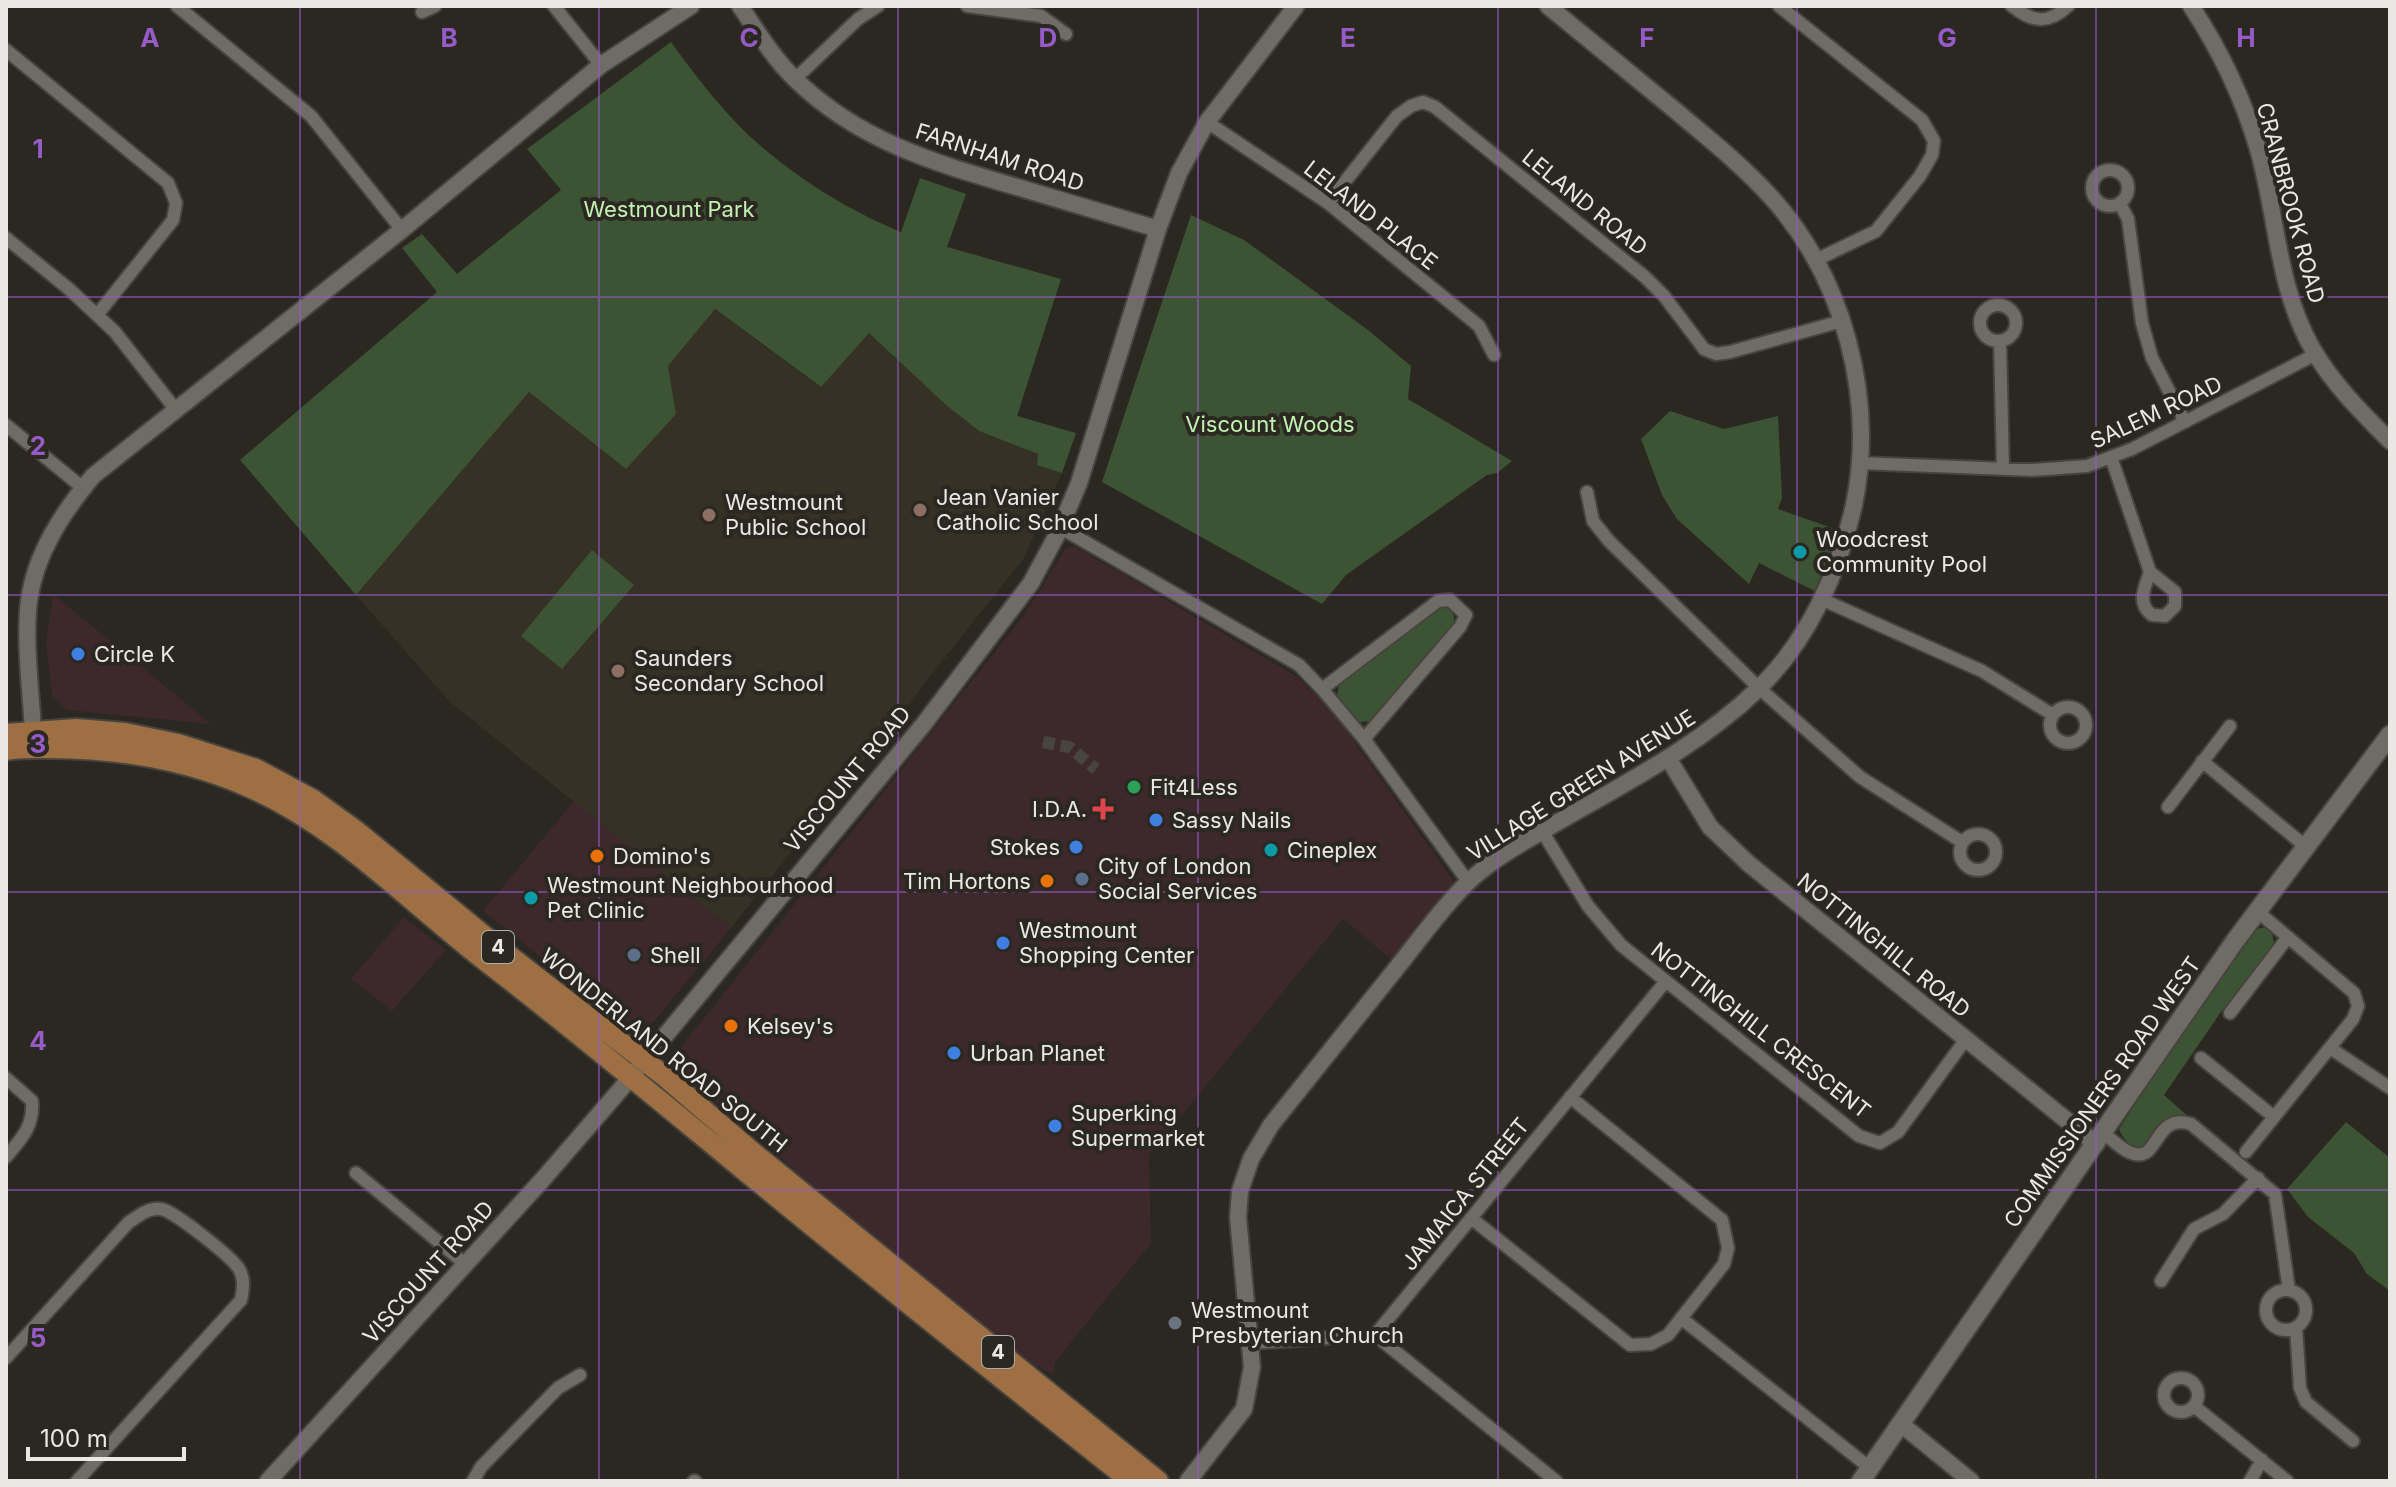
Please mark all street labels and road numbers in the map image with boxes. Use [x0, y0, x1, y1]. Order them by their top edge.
street label: CRANBROOK ROAD [2252, 100, 2330, 306]
street label: FARNHAM ROAD [912, 117, 1088, 197]
street label: LELAND ROAD [1517, 144, 1653, 260]
street label: LELAND PLACE [1299, 155, 1443, 275]
street label: SALEM ROAD [2086, 370, 2226, 454]
street label: VISCOUNT ROAD [778, 701, 916, 857]
street label: VILLAGE GREEN AVENUE [1462, 704, 1700, 866]
street label: NOTTINGHILL ROAD [1792, 867, 1976, 1023]
road number: 4 [482, 931, 514, 963]
street label: NOTTINGHILL CRESCENT [1646, 936, 1876, 1124]
street label: WONDERLAND ROAD SOUTH [535, 942, 793, 1158]
street label: COMMISSIONERS ROAD WEST [1998, 952, 2206, 1232]
street label: JAMAICA STREET [1396, 1113, 1534, 1275]
street label: VISCOUNT ROAD [357, 1195, 499, 1349]
road number: 4 [982, 1336, 1014, 1368]

